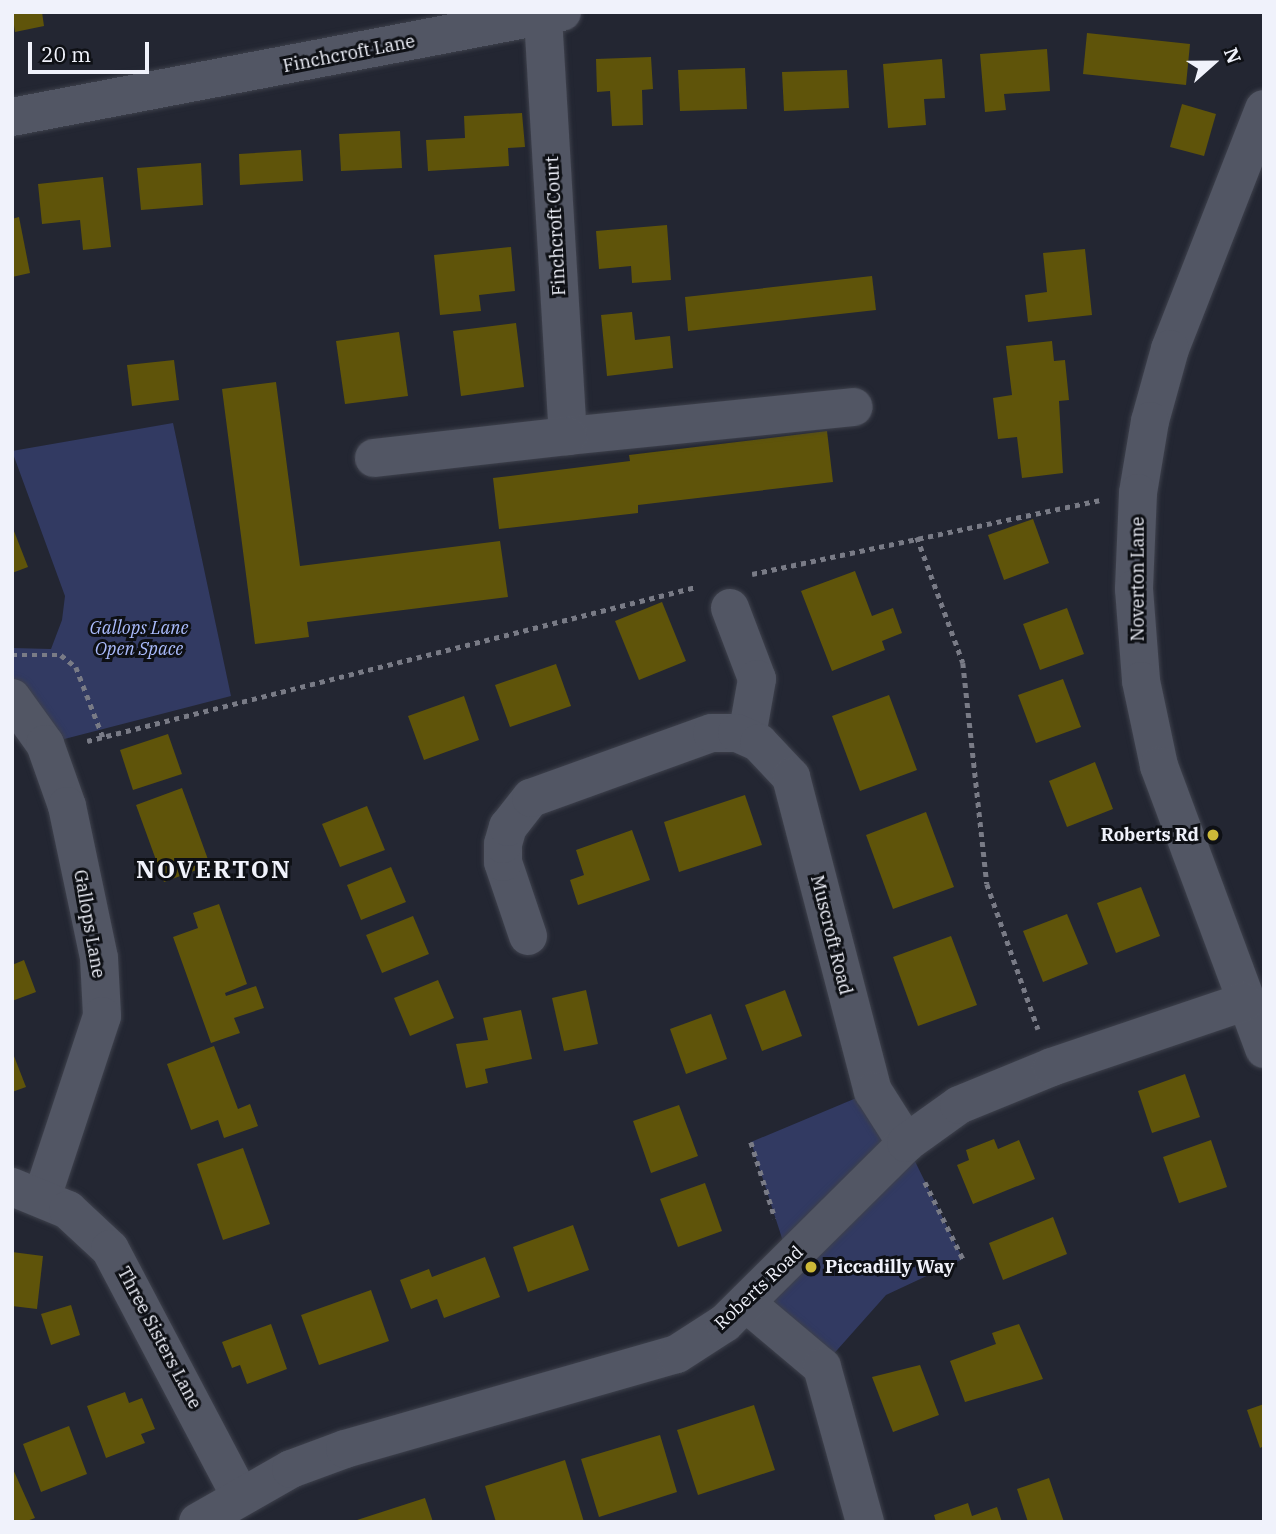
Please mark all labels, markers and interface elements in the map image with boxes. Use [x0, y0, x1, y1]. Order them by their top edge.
scale bar [32, 28, 152, 72]
north arrow [1178, 28, 1248, 98]
street label: Finchcroft Lane [281, 31, 417, 77]
text: 20 m [41, 40, 91, 68]
text: N [1219, 44, 1247, 67]
street label: Finchcroft Court [542, 156, 570, 296]
street label: Noverton Lane [1127, 517, 1149, 641]
park label: Gallops Lane Open Space [90, 618, 188, 660]
place label: Roberts Rd [1101, 824, 1199, 846]
marker: Roberts Rd [1205, 827, 1221, 843]
district label: NOVERTON [137, 856, 291, 884]
street label: Gallops Lane [69, 868, 109, 980]
street label: Muscroft Road [806, 873, 856, 997]
street label: Roberts Road [710, 1242, 808, 1334]
place label: Piccadilly Way [825, 1256, 954, 1278]
marker: Piccadilly Way [803, 1259, 819, 1275]
street label: Three Sisters Lane [112, 1263, 206, 1413]

